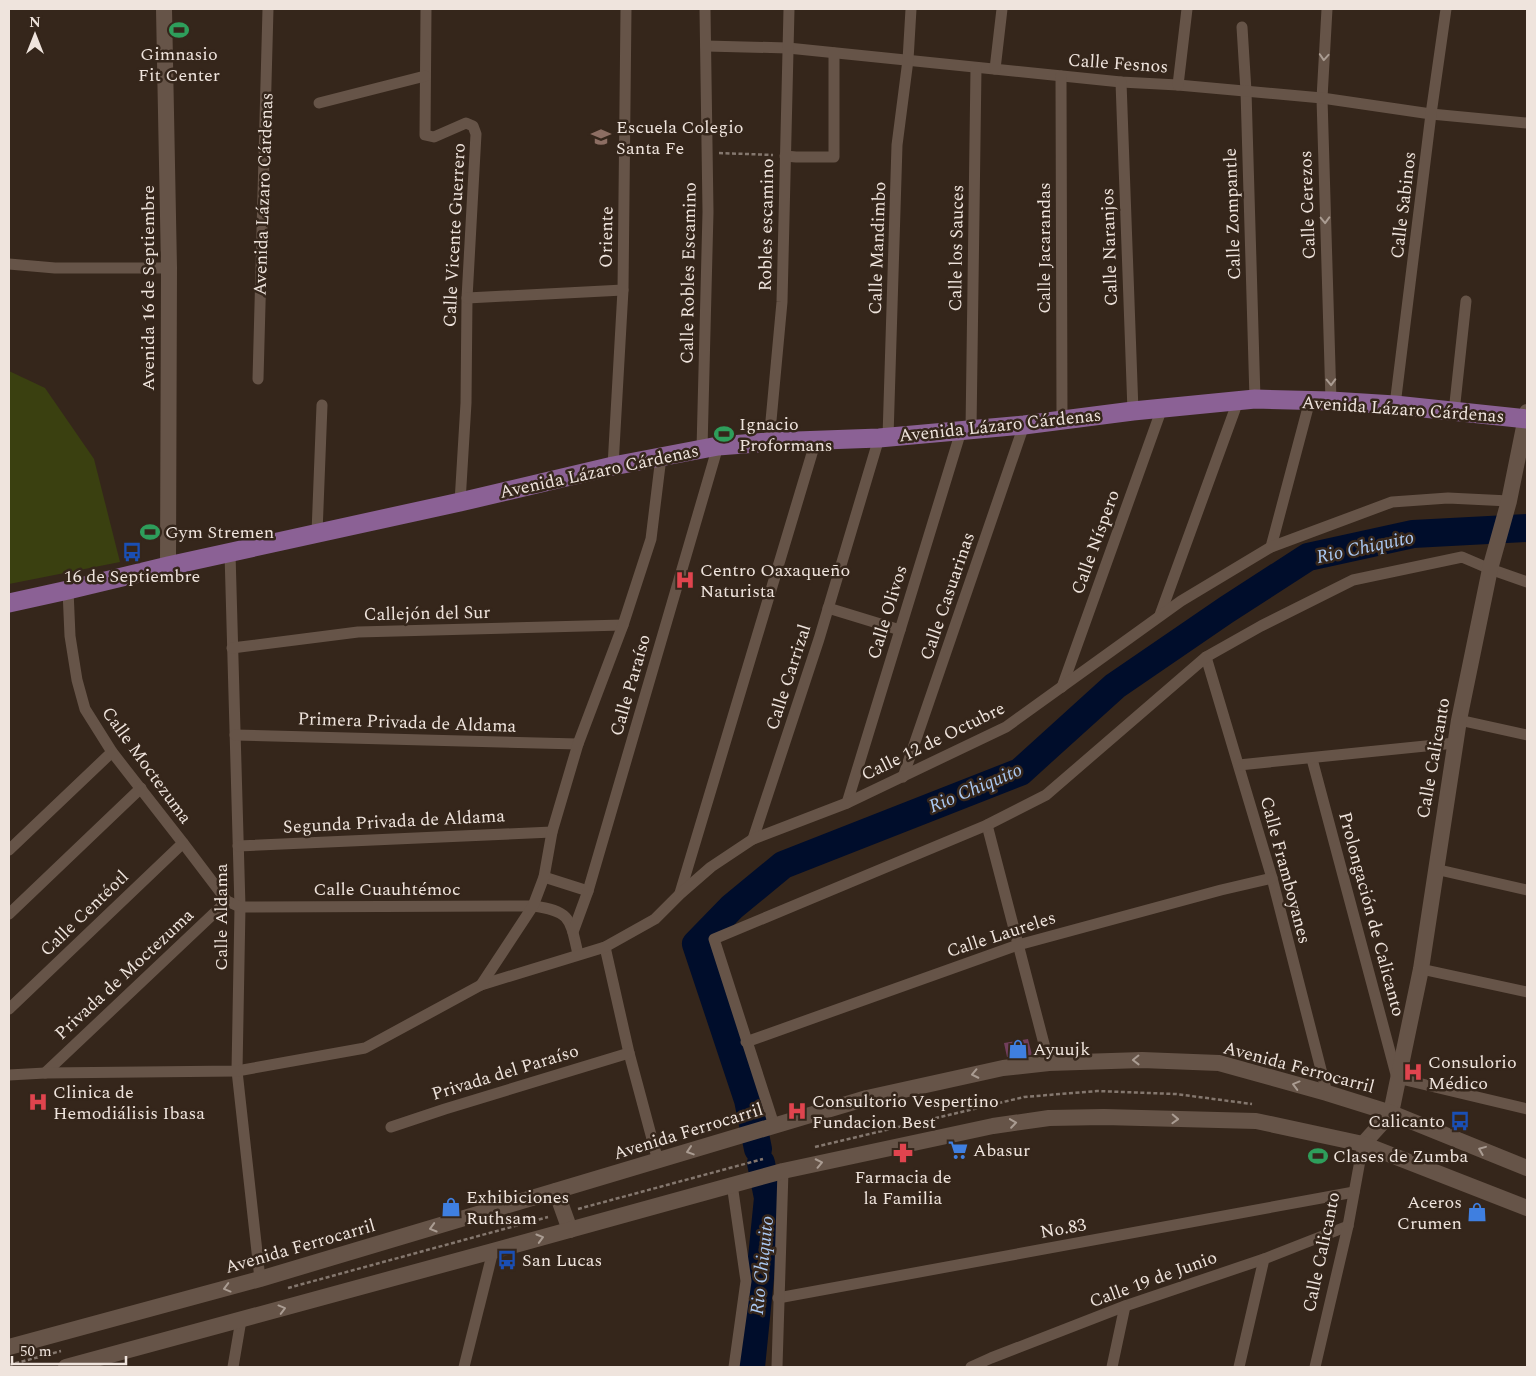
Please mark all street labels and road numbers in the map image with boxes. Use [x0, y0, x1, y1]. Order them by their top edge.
street label: Calle Fesnos [1067, 47, 1169, 80]
street label: Avenida Lázaro Cárdenas [246, 92, 281, 296]
street label: Calle Vicente Guerrero [436, 142, 473, 328]
street label: Calle Zompantle [1217, 148, 1248, 280]
street label: Calle Cerezos [1292, 150, 1323, 260]
street label: Calle Sabinos [1384, 150, 1423, 260]
street label: Robles escamino [752, 158, 781, 292]
street label: Calle Mandimbo [862, 181, 893, 315]
street label: Calle Robles Escamino [673, 182, 704, 364]
street label: Calle Jacarandas [1031, 182, 1058, 314]
street label: Calle los Sauces [942, 184, 971, 312]
street label: Avenida 16 de Septiembre [135, 185, 162, 391]
street label: Calle Naranjos [1094, 187, 1125, 307]
street label: Oriente [592, 206, 621, 268]
street label: Avenida Lázaro Cárdenas [1301, 389, 1505, 430]
street label: Avenida Lázaro Cárdenas [898, 401, 1102, 450]
street label: Avenida Lázaro Cárdenas [497, 437, 701, 506]
street label: Calle Níspero [1064, 486, 1127, 598]
street label: Calle Casuarinas [913, 528, 982, 664]
street label: Calle Olivos [860, 562, 915, 663]
street label: Callejón del Sur [363, 599, 491, 628]
street label: Calle Carrizal [759, 621, 818, 734]
street label: Calle Paraíso [603, 631, 658, 739]
street label: Calle 12 de Octubre [857, 695, 1010, 788]
street label: Calle Calicanto [1410, 696, 1457, 821]
street label: Calle Moctezuma [95, 701, 199, 830]
street label: Primera Privada de Aldama [297, 705, 517, 740]
street label: Calle Framboyanes [1253, 793, 1318, 947]
street label: Segunda Privada de Aldama [282, 802, 506, 841]
street label: Prolongación de Calicanto [1331, 809, 1412, 1020]
street label: Calle Aldama [208, 863, 235, 971]
street label: Calle Centéotl [34, 864, 135, 963]
street label: Calle Cuauhtémoc [313, 876, 461, 903]
street label: Privada de Moctezuma [49, 902, 200, 1046]
street label: Calle Laureles [943, 904, 1059, 965]
street label: Avenida Ferrocarril [1220, 1034, 1377, 1101]
street label: Privada del Paraíso [428, 1037, 582, 1108]
street label: Avenida Ferrocarril [610, 1096, 766, 1167]
street label: Calle Calicanto [1296, 1189, 1347, 1315]
street label: No.83 [1038, 1211, 1088, 1246]
street label: Avenida Ferrocarril [222, 1212, 379, 1281]
street label: Calle 19 de Junio [1086, 1244, 1221, 1315]

